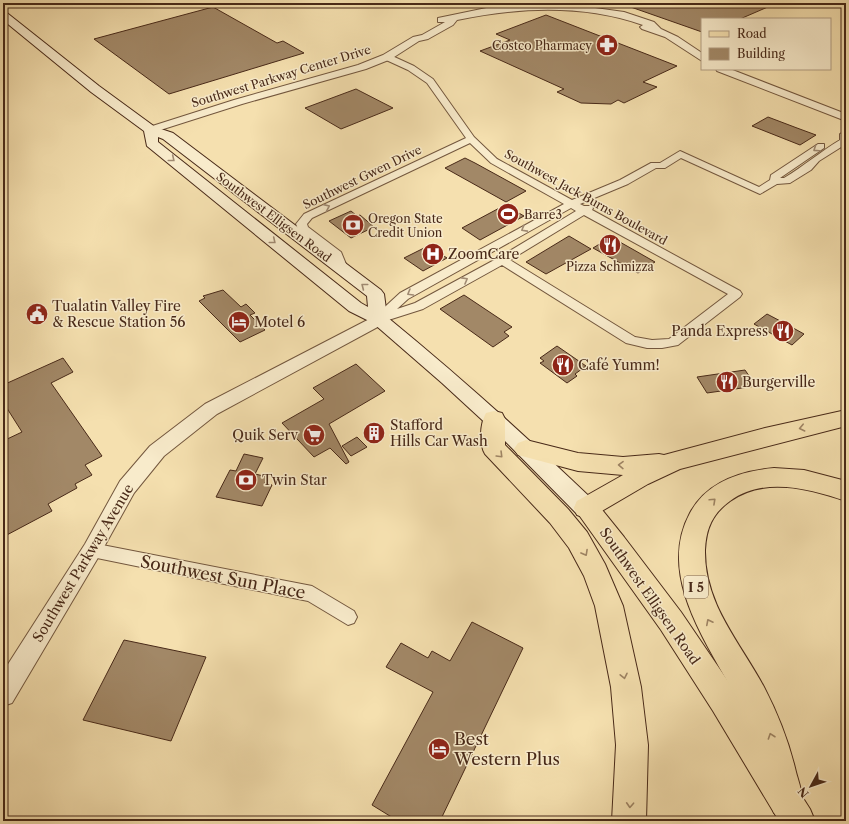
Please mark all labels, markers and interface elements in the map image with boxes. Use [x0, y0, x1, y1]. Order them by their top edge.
legend [701, 18, 831, 70]
text: Road [737, 26, 767, 41]
pharmacy icon: Costco Pharmacy [594, 32, 620, 58]
place label: Costco Pharmacy [492, 38, 592, 53]
street label: Southwest Parkway Center Drive [189, 41, 373, 110]
text: Building [737, 46, 785, 61]
street label: Southwest Gwen Drive [300, 142, 424, 212]
one-way arrow [813, 144, 820, 152]
street label: Southwest Jack Burns Boulevard [502, 146, 671, 248]
one-way arrow [168, 155, 175, 162]
street label: Southwest Elligsen Road [214, 169, 335, 266]
sports icon: Barre3 [495, 201, 521, 227]
one-way arrow [324, 203, 331, 211]
place label: Barre3 [524, 207, 562, 222]
place label: Oregon State Credit Union [368, 211, 443, 240]
bank icon: Oregon State Credit Union [340, 212, 366, 238]
one-way arrow [520, 225, 528, 232]
restaurant icon: Pizza Schmizza [597, 232, 623, 258]
one-way arrow [269, 236, 276, 243]
hospital icon: ZoomCare [420, 241, 446, 267]
place label: ZoomCare [448, 245, 519, 263]
place label: Pizza Schmizza [566, 259, 655, 274]
one-way arrow [461, 278, 468, 285]
one-way arrow [361, 284, 368, 291]
one-way arrow [407, 288, 414, 295]
place label: Tualatin Valley Fire & Rescue Station 56 [52, 297, 185, 331]
public building icon: Tualatin Valley Fire & Rescue Station 56 [24, 301, 50, 327]
hotel icon: Motel 6 [226, 309, 252, 335]
place label: Motel 6 [254, 313, 305, 331]
restaurant icon: Panda Express [770, 318, 796, 344]
place label: Panda Express [671, 322, 768, 340]
restaurant icon: Café Yumm! [550, 352, 576, 378]
place label: Café Yumm! [578, 356, 660, 374]
restaurant icon: Burgerville [714, 369, 740, 395]
place label: Burgerville [742, 373, 815, 391]
place label: Stafford Hills Car Wash [390, 416, 488, 450]
building icon: Stafford Hills Car Wash [361, 420, 387, 446]
supermarket icon: Quik Serv [301, 422, 327, 448]
one-way arrow [799, 424, 805, 432]
place label: Quik Serv [232, 426, 298, 444]
one-way arrow [495, 450, 503, 458]
one-way arrow [618, 461, 624, 469]
bank icon: Twin Star [233, 467, 259, 493]
place label: Twin Star [262, 471, 327, 489]
street label: Southwest Parkway Avenue [29, 481, 137, 645]
one-way arrow [708, 498, 716, 506]
street label: Southwest Elligsen Road [596, 524, 704, 668]
one-way arrow [581, 549, 588, 556]
street label: Southwest Sun Place [139, 551, 307, 603]
road number: I 5 [684, 576, 708, 598]
one-way arrow [707, 619, 714, 626]
one-way arrow [619, 673, 627, 679]
place label: Best Western Plus [453, 729, 560, 769]
one-way arrow [767, 733, 776, 740]
hotel icon: Best Western Plus [426, 736, 452, 762]
north arrow [791, 766, 831, 806]
text: N [795, 784, 812, 801]
one-way arrow [625, 802, 634, 808]

